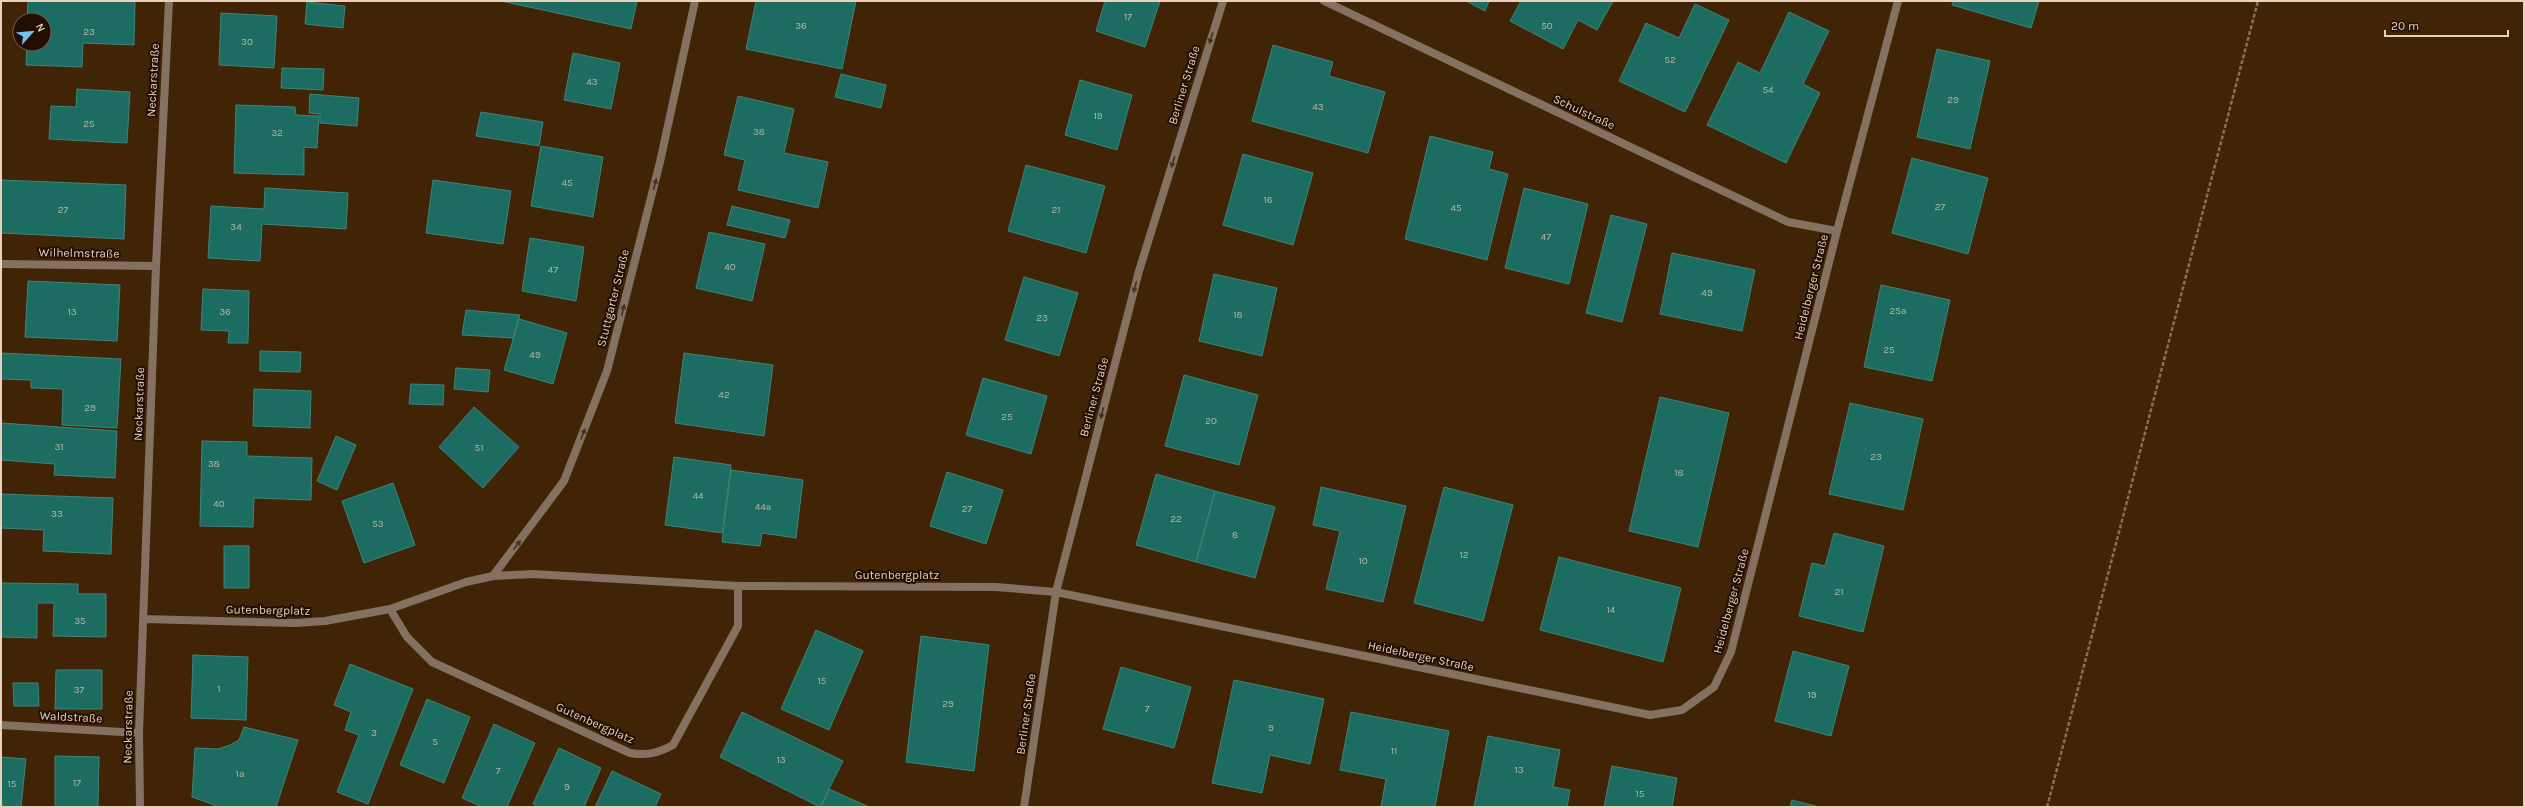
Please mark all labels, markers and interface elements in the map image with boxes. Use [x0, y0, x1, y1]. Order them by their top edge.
house number: 17 [1124, 11, 1132, 23]
north arrow [12, 12, 52, 52]
scale bar [2385, 12, 2508, 38]
text: 20 m [2391, 19, 2419, 33]
house number: 36 [795, 20, 807, 32]
house number: 50 [1541, 20, 1553, 32]
text: N [33, 21, 48, 34]
house number: 23 [83, 26, 95, 38]
one-way arrow [1208, 33, 1214, 45]
house number: 30 [241, 36, 253, 48]
street label: Neckarstraße [144, 43, 162, 117]
street label: Berliner Straße [1165, 44, 1203, 126]
house number: 52 [1664, 54, 1676, 66]
house number: 43 [586, 76, 598, 88]
house number: 54 [1762, 84, 1774, 96]
street label: Schulstraße [1551, 92, 1617, 132]
house number: 29 [1947, 94, 1959, 106]
house number: 43 [1312, 101, 1324, 113]
house number: 19 [1093, 110, 1103, 122]
house number: 25 [83, 118, 95, 130]
house number: 38 [753, 126, 765, 138]
house number: 32 [271, 127, 283, 139]
one-way arrow [1169, 157, 1175, 169]
house number: 45 [561, 177, 573, 189]
one-way arrow [652, 178, 658, 191]
house number: 16 [1263, 194, 1273, 206]
house number: 27 [1935, 201, 1946, 213]
house number: 45 [1450, 202, 1462, 214]
house number: 27 [58, 204, 69, 216]
house number: 21 [1051, 204, 1061, 216]
house number: 34 [230, 221, 242, 233]
house number: 47 [1541, 231, 1551, 243]
street label: Heidelberger Straße [1791, 233, 1831, 341]
street label: Wilhelmstraße [38, 245, 120, 261]
street label: Stuttgarter Straße [594, 248, 632, 348]
house number: 40 [724, 261, 736, 273]
house number: 47 [548, 264, 558, 276]
one-way arrow [1131, 280, 1137, 293]
house number: 49 [1701, 287, 1713, 299]
one-way arrow [620, 304, 626, 317]
house number: 25a [1890, 305, 1906, 317]
house number: 13 [67, 306, 77, 318]
house number: 36 [219, 306, 231, 318]
house number: 18 [1233, 309, 1243, 321]
house number: 23 [1036, 312, 1048, 324]
house number: 25 [1883, 344, 1895, 356]
house number: 49 [529, 349, 541, 361]
street label: Berliner Straße [1077, 356, 1111, 438]
street label: Neckarstraße [131, 367, 147, 441]
house number: 42 [718, 389, 730, 401]
house number: 29 [84, 402, 96, 414]
one-way arrow [1099, 407, 1105, 419]
house number: 25 [1001, 411, 1013, 423]
house number: 20 [1205, 415, 1217, 427]
one-way arrow [580, 427, 586, 439]
house number: 31 [54, 441, 64, 453]
house number: 51 [475, 442, 483, 454]
house number: 23 [1870, 451, 1882, 463]
house number: 38 [208, 458, 220, 470]
house number: 18 [1674, 467, 1684, 479]
house number: 44 [692, 490, 704, 502]
house number: 40 [213, 498, 225, 510]
house number: 44a [755, 501, 771, 513]
house number: 27 [962, 503, 973, 515]
house number: 33 [51, 508, 63, 520]
house number: 22 [1170, 513, 1182, 525]
house number: 53 [372, 518, 384, 530]
house number: 8 [1232, 529, 1238, 541]
one-way arrow [512, 539, 521, 550]
street label: Heidelberger Straße [1710, 547, 1752, 655]
house number: 12 [1459, 549, 1469, 561]
house number: 10 [1358, 555, 1368, 567]
street label: Gutenbergplatz [855, 568, 939, 582]
house number: 21 [1834, 586, 1844, 598]
street label: Gutenbergplatz [226, 602, 311, 618]
house number: 14 [1607, 604, 1616, 616]
house number: 35 [74, 615, 86, 627]
street label: Heidelberger Straße [1367, 638, 1475, 674]
street label: Berliner Straße [1013, 673, 1039, 755]
house number: 15 [818, 675, 827, 687]
house number: 1 [217, 683, 221, 695]
house number: 37 [74, 684, 85, 696]
house number: 19 [1807, 689, 1817, 701]
street label: Neckarstraße [120, 690, 136, 764]
house number: 29 [942, 698, 954, 710]
street label: Gutenbergplatz [554, 699, 637, 747]
house number: 7 [1145, 703, 1150, 715]
street label: Waldstraße [39, 708, 103, 726]
house number: 9 [1268, 722, 1274, 734]
house number: 3 [371, 727, 377, 739]
house number: 5 [432, 736, 438, 748]
house number: 11 [1391, 745, 1397, 757]
house number: 13 [776, 754, 786, 766]
house number: 13 [1514, 764, 1524, 776]
house number: 7 [496, 765, 501, 777]
house number: 1a [236, 768, 244, 780]
house number: 17 [73, 777, 81, 789]
house number: 15 [8, 778, 17, 790]
house number: 9 [564, 781, 570, 793]
house number: 15 [1636, 788, 1645, 800]

